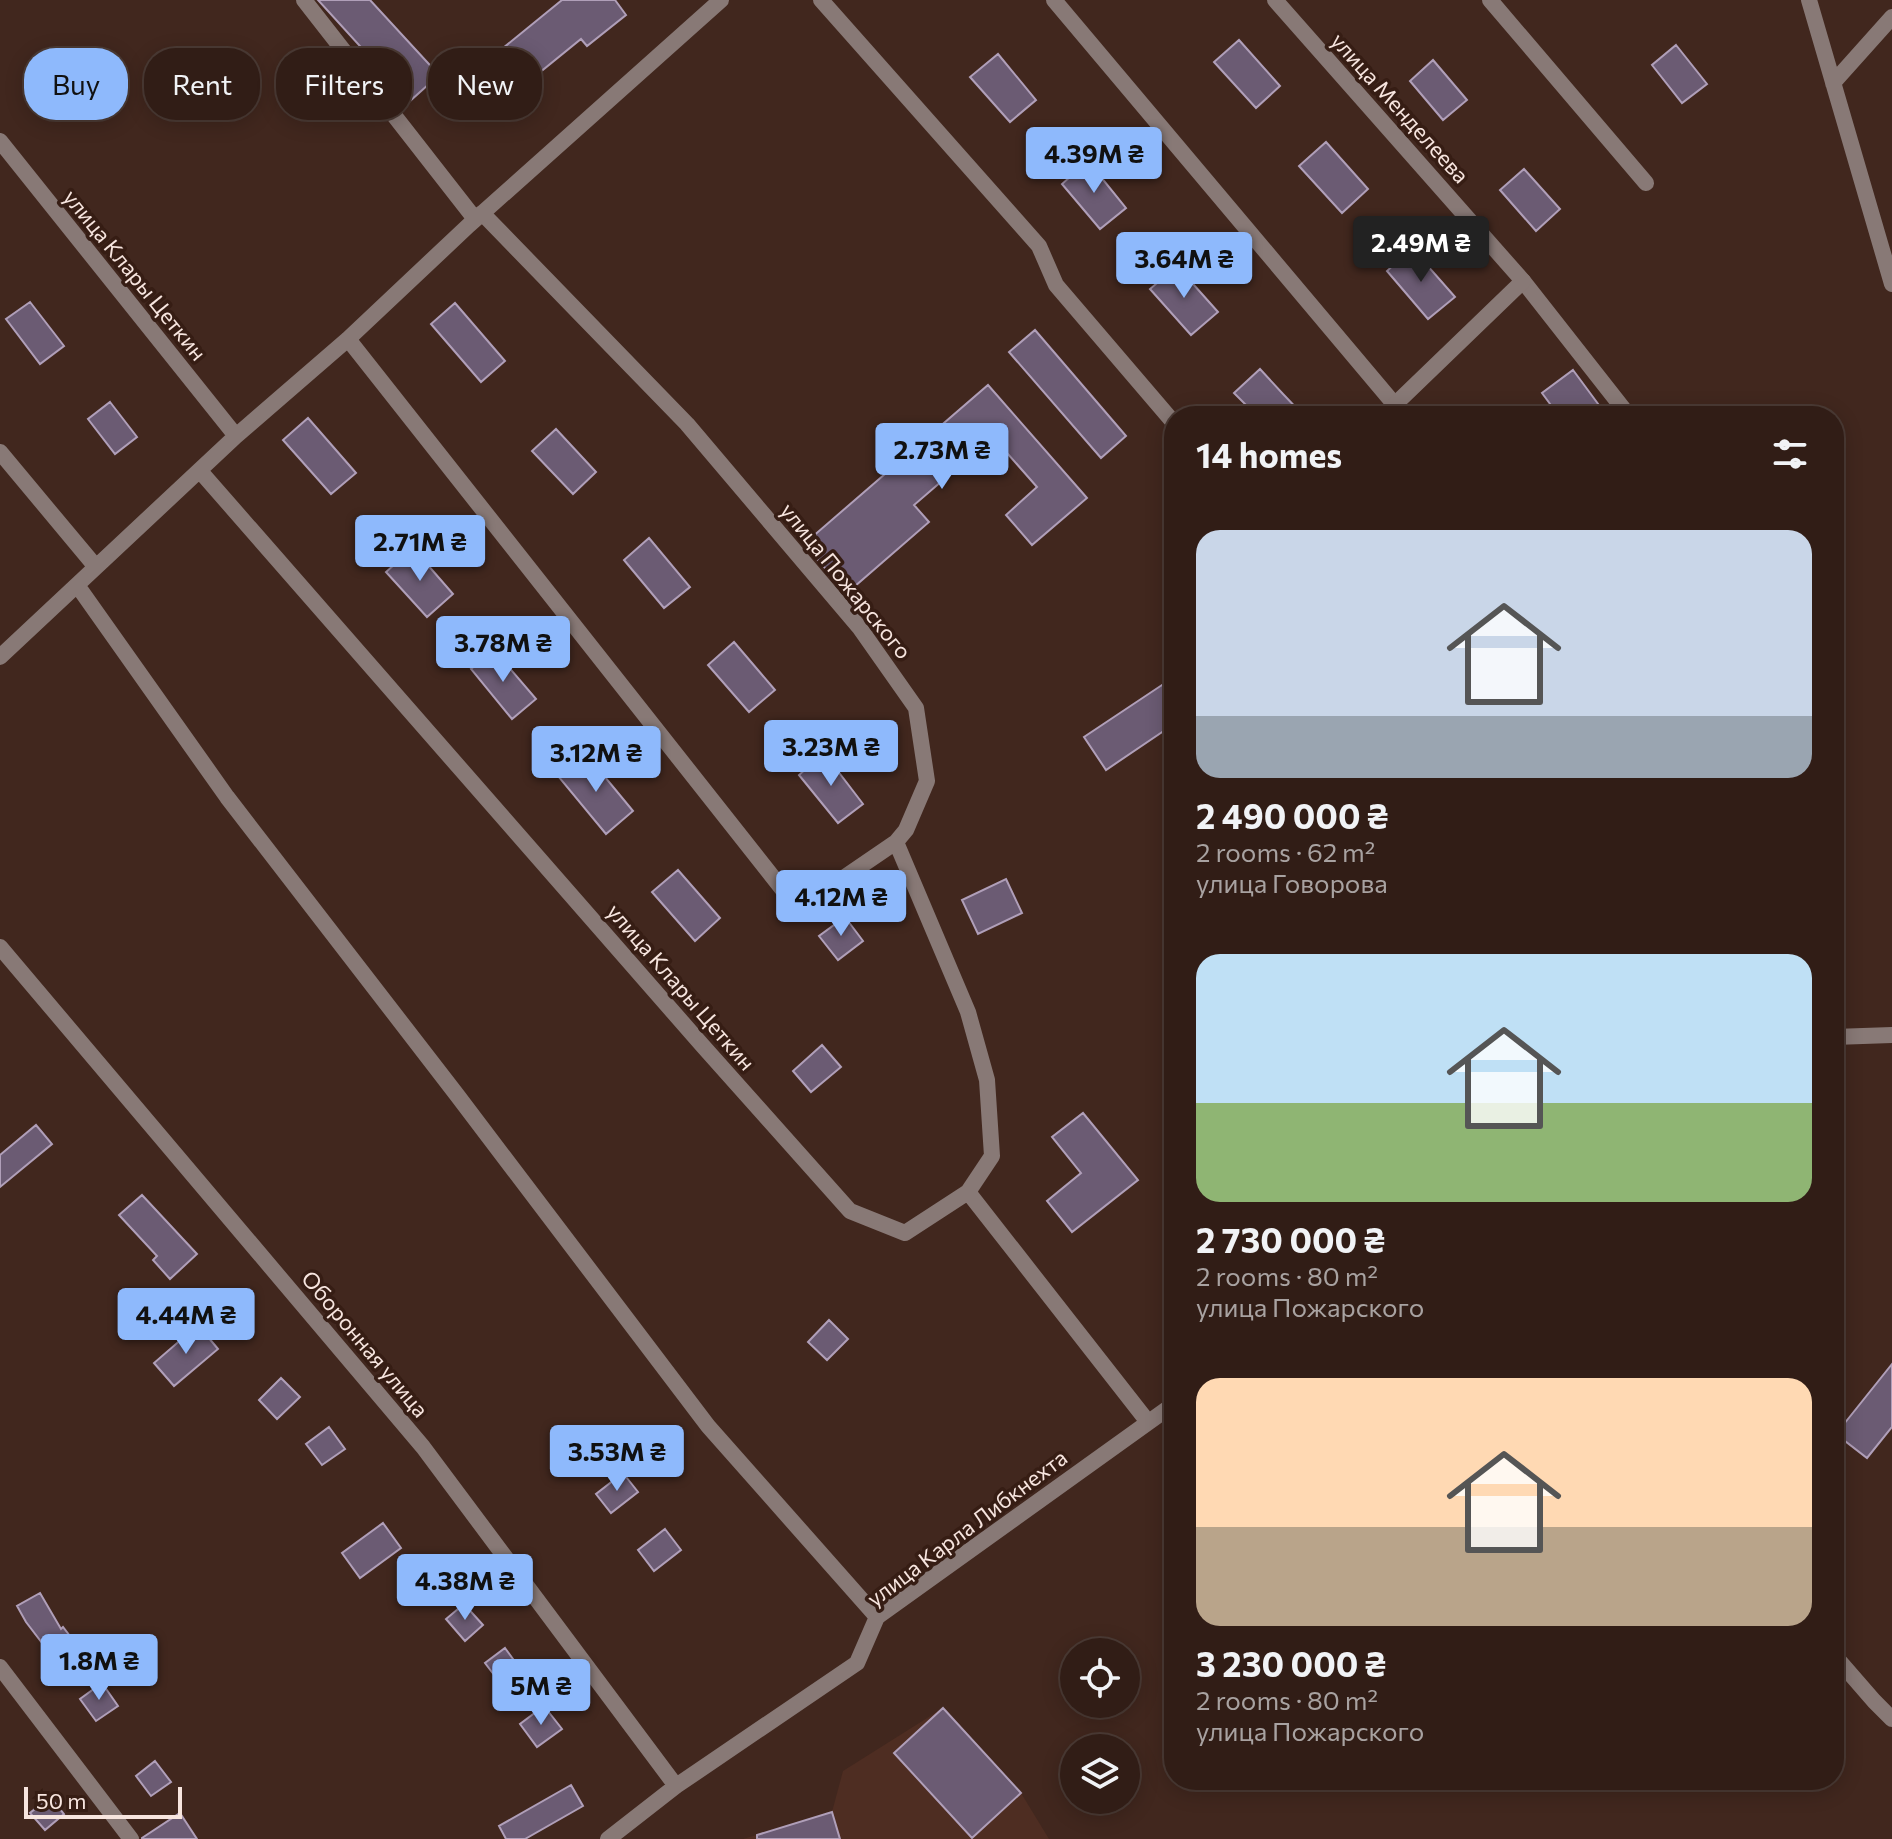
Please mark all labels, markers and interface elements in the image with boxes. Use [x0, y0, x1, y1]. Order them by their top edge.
street label: улица Менделеева [1326, 27, 1475, 188]
chip: Buy [24, 48, 128, 120]
chip: Rent [144, 48, 260, 120]
chip: Filters [276, 48, 412, 120]
chip: New [428, 48, 542, 120]
pin: 4.39M ₴ [1020, 127, 1168, 195]
text: 4.39M ₴ [1044, 137, 1144, 168]
street label: улица Клары Цеткин [58, 184, 213, 366]
pin: 2.49M ₴ [1347, 216, 1495, 284]
text: 2.49M ₴ [1371, 226, 1471, 257]
pin: 3.64M ₴ [1110, 232, 1258, 300]
text: 3.64M ₴ [1134, 242, 1234, 273]
pin: 2.73M ₴ [868, 423, 1016, 491]
icon: filters [1768, 432, 1812, 476]
text: 2.73M ₴ [893, 433, 991, 464]
text: 14 homes [1196, 433, 1342, 475]
street label: улица Пожарского [775, 497, 918, 664]
pin: 2.71M ₴ [346, 515, 494, 583]
text: 2.71M ₴ [373, 525, 467, 556]
icon: home [1432, 582, 1576, 726]
pin: 3.78M ₴ [429, 616, 577, 684]
text: 3.78M ₴ [454, 626, 552, 657]
pin: 3.23M ₴ [757, 720, 905, 788]
pin: 3.12M ₴ [522, 726, 670, 794]
text: 3.23M ₴ [782, 730, 880, 761]
text: 3.12M ₴ [550, 736, 642, 767]
text: 2 490 000 ₴ [1196, 794, 1388, 836]
text: 2 rooms · 62 m² [1196, 836, 1375, 867]
text: улица Говорова [1196, 867, 1388, 898]
pin: 4.12M ₴ [767, 870, 915, 938]
text: 4.12M ₴ [794, 880, 888, 911]
street label: улица Клары Цеткин [602, 898, 761, 1076]
icon: home [1432, 1006, 1576, 1150]
text: 2 730 000 ₴ [1196, 1218, 1385, 1260]
text: 2 rooms · 80 m² [1196, 1260, 1378, 1291]
street label: Оборонная улица [296, 1265, 435, 1422]
pin: 4.44M ₴ [112, 1288, 260, 1356]
text: улица Пожарского [1196, 1291, 1424, 1322]
text: 4.44M ₴ [136, 1298, 236, 1329]
pin: 3.53M ₴ [543, 1425, 691, 1493]
icon: home [1432, 1430, 1576, 1574]
text: 3.53M ₴ [568, 1435, 666, 1466]
street label: улица Карла Либкнехта [861, 1444, 1072, 1612]
pin: 4.38M ₴ [391, 1554, 539, 1622]
text: 4.38M ₴ [415, 1564, 515, 1595]
pin: 1.8M ₴ [34, 1634, 164, 1702]
map controls [1060, 1638, 1140, 1814]
button: locate [1060, 1638, 1140, 1718]
text: 3 230 000 ₴ [1196, 1642, 1386, 1684]
text: 1.8M ₴ [59, 1644, 139, 1675]
pin: 5M ₴ [494, 1659, 588, 1727]
text: 5M ₴ [510, 1669, 572, 1700]
text: 2 rooms · 80 m² [1196, 1684, 1378, 1715]
text: улица Пожарского [1196, 1715, 1424, 1746]
button: layers [1060, 1734, 1140, 1814]
scale bar [24, 1783, 182, 1819]
text: 50 m [36, 1787, 86, 1814]

